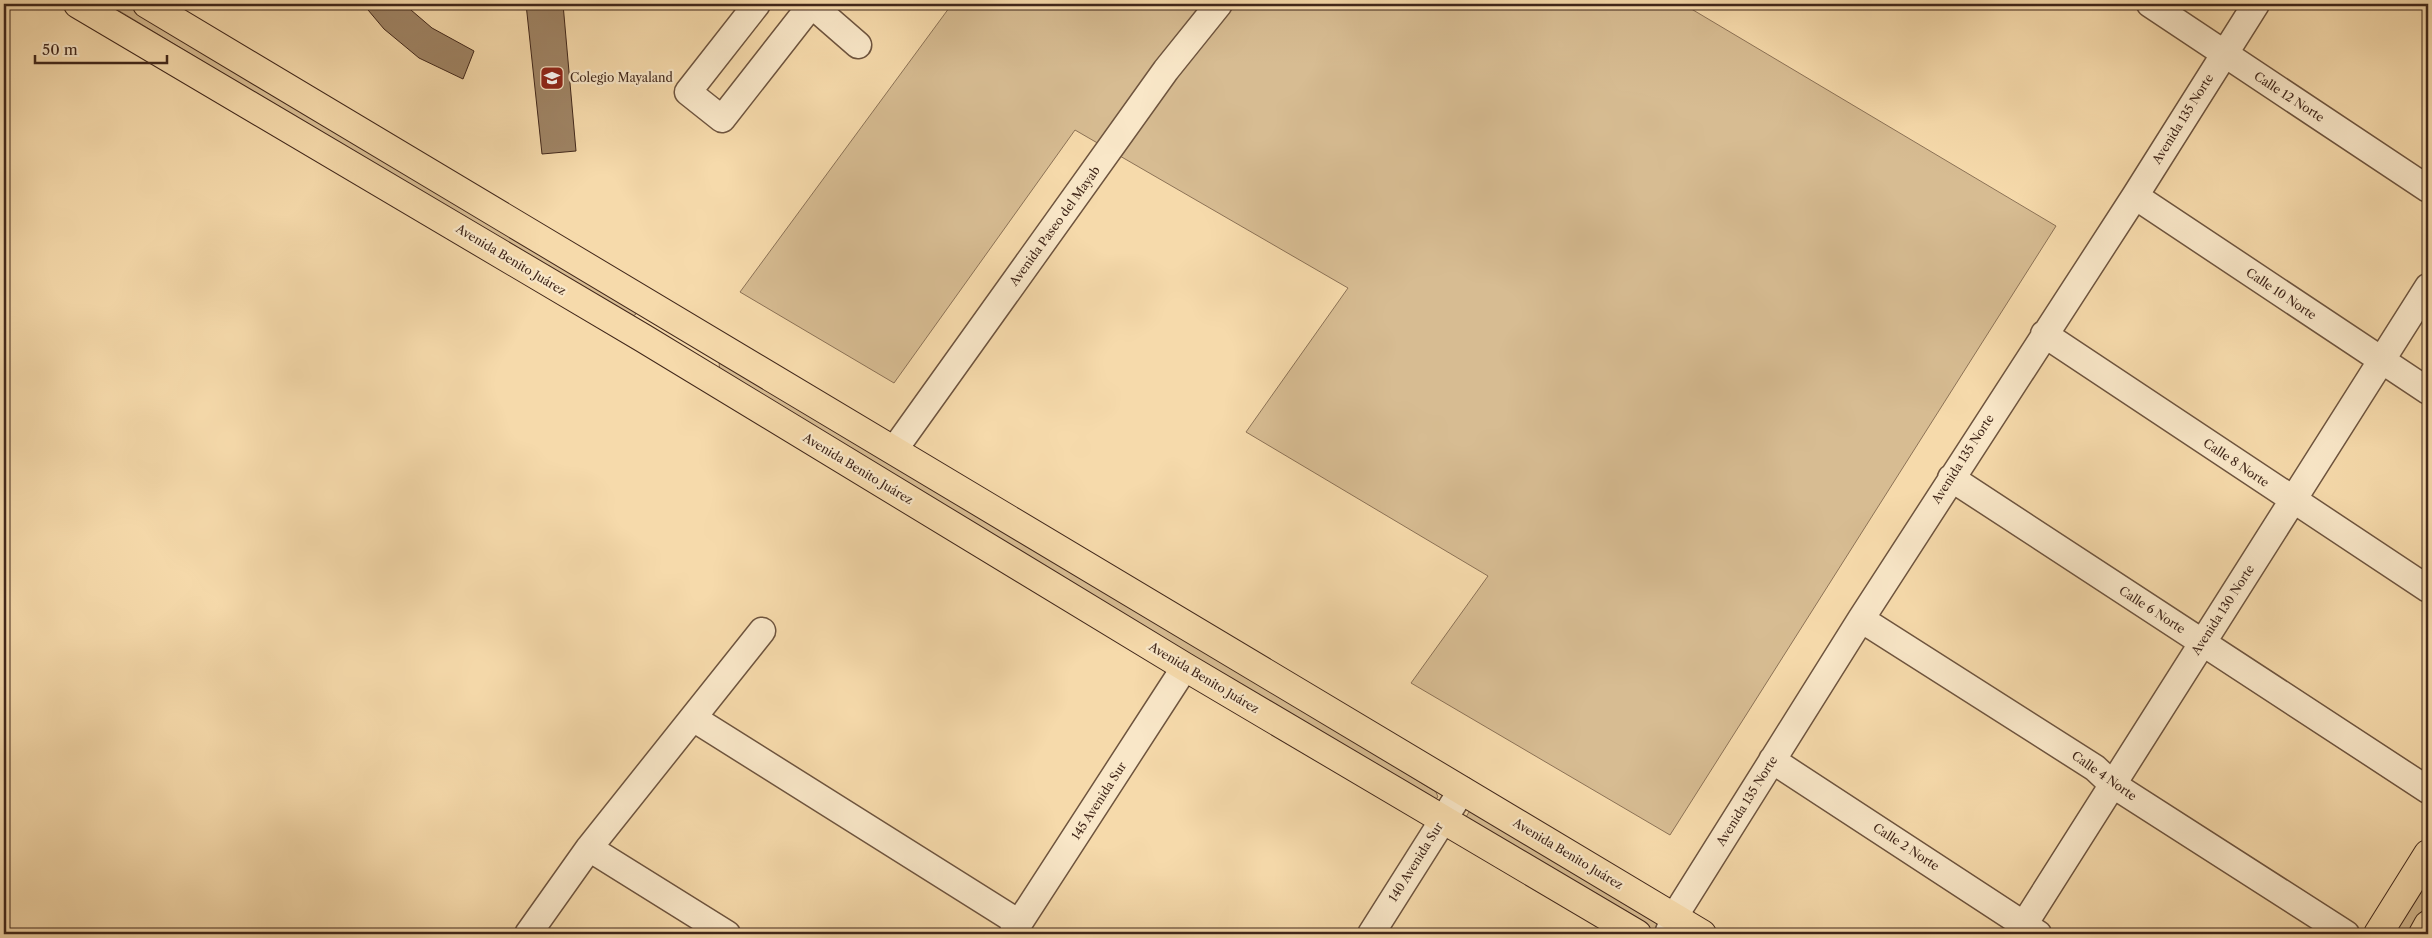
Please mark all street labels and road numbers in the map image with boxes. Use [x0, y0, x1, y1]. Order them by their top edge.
street label: Calle 12 Norte [2251, 68, 2327, 125]
street label: Avenida 135 Norte [2148, 71, 2216, 167]
street label: Avenida Paseo del Mayab [1006, 163, 1103, 289]
street label: Avenida Benito Juárez [453, 220, 569, 298]
street label: Calle 10 Norte [2243, 265, 2319, 323]
street label: Avenida 135 Norte [1928, 411, 1997, 507]
street label: Avenida Benito Juárez [800, 429, 916, 507]
street label: Calle 8 Norte [2201, 435, 2272, 490]
street label: Avenida 130 Norte [2187, 562, 2257, 658]
street label: Calle 6 Norte [2116, 583, 2188, 637]
street label: Avenida Benito Juárez [1146, 638, 1262, 716]
street label: Calle 4 Norte [2069, 748, 2140, 804]
street label: Avenida 135 Norte [1712, 753, 1780, 849]
street label: 145 Avenida Sur [1068, 759, 1129, 842]
street label: Avenida Benito Juárez [1510, 814, 1626, 892]
street label: 140 Avenida Sur [1385, 819, 1446, 904]
street label: Calle 2 Norte [1870, 820, 1942, 874]

